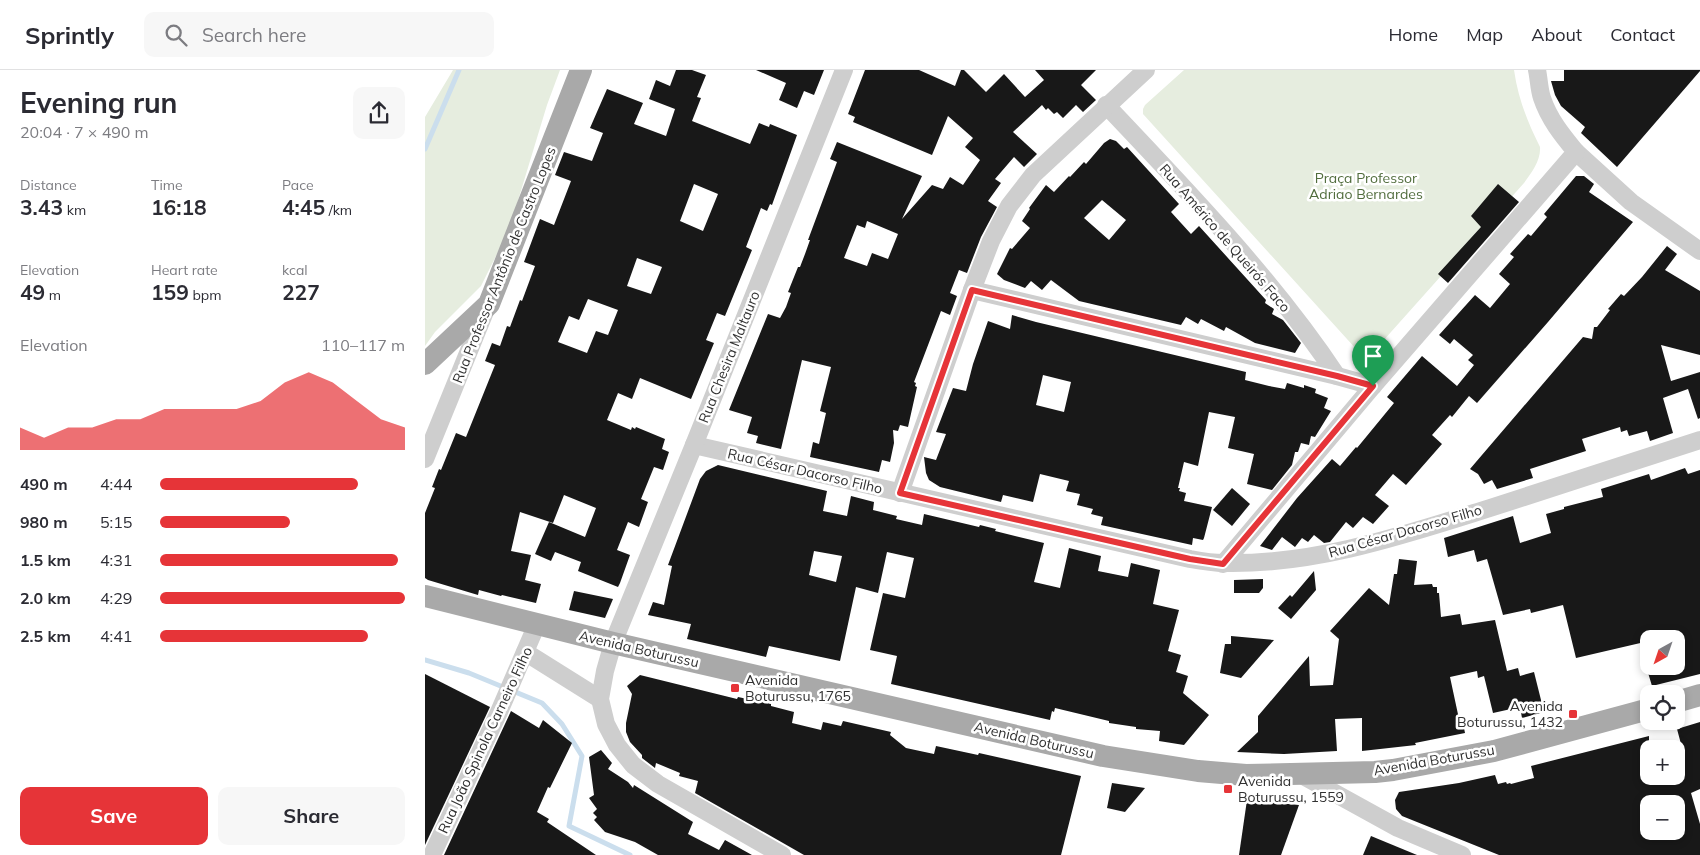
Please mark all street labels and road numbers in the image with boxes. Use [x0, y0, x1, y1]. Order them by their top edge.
street label: Rua Professor Antônio de Castro Lopes [448, 144, 560, 386]
street label: Rua Américo de Queirós Faco [1156, 160, 1294, 316]
street label: Rua Chesira Maltauro [694, 288, 764, 426]
street label: Rua César Dacorso Filho [726, 444, 884, 498]
street label: Rua César Dacorso Filho [1326, 500, 1484, 562]
street label: Avenida Boturussu [577, 626, 701, 672]
street label: Rua João Spinola Carneiro Filho [434, 644, 536, 836]
street label: Avenida Boturussu [972, 717, 1096, 763]
street label: Avenida Boturussu [1372, 741, 1496, 779]

